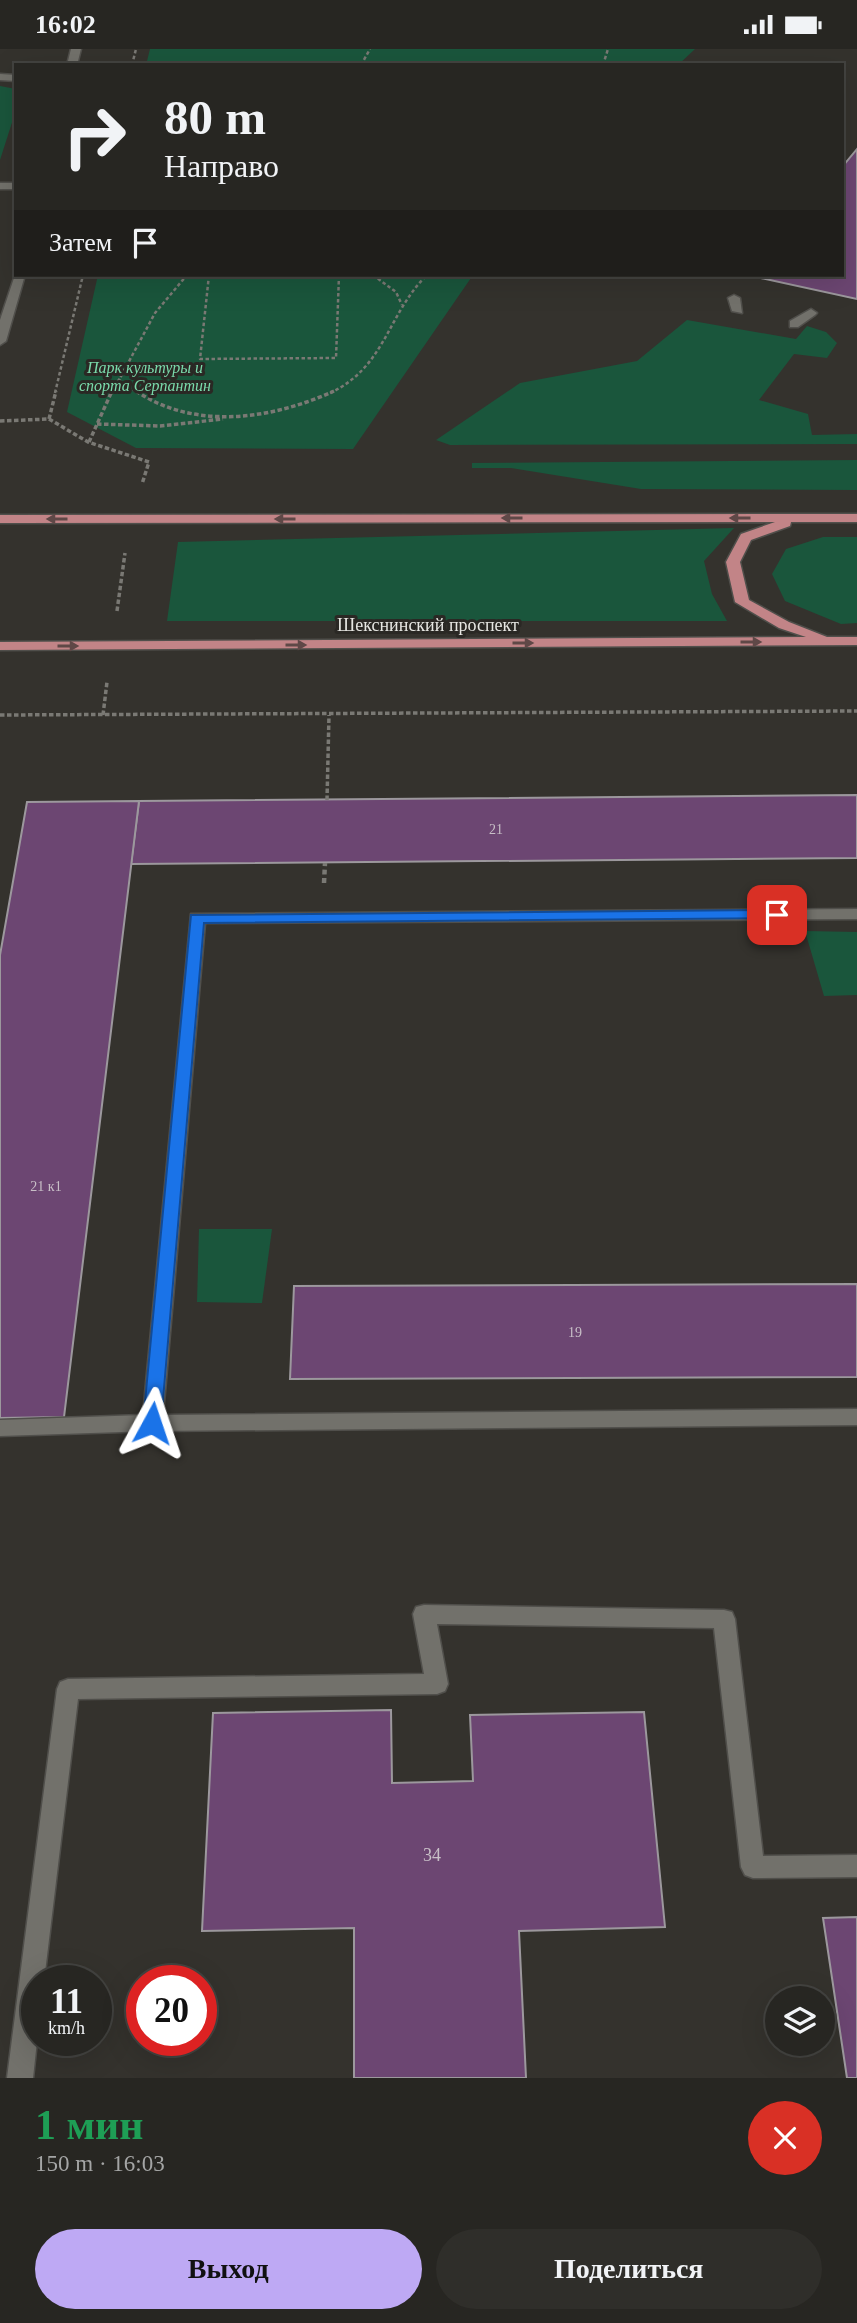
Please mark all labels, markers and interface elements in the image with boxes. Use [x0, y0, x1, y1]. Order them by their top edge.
text: 16:02 [35, 10, 96, 39]
text: 80 m [164, 90, 266, 145]
icon: right [49, 91, 140, 182]
text: Направо [164, 148, 279, 184]
icon: arrive [126, 224, 164, 262]
text: Затем [49, 228, 112, 257]
park label: Парк культуры и спорта Серпантин [79, 359, 211, 395]
one-way arrow [501, 512, 523, 524]
one-way arrow [729, 512, 751, 524]
one-way arrow [46, 513, 68, 525]
one-way arrow [274, 513, 296, 525]
street label: Шекснинский проспект [337, 615, 519, 635]
one-way arrow [740, 636, 762, 648]
one-way arrow [512, 637, 534, 649]
one-way arrow [285, 639, 307, 651]
one-way arrow [57, 640, 79, 652]
house number: 21 [489, 822, 503, 837]
pin [747, 885, 807, 945]
icon: arrive [758, 896, 796, 934]
house number: 21 к1 [30, 1179, 62, 1194]
house number: 19 [568, 1325, 582, 1340]
position arrow [115, 1386, 189, 1460]
house number: 34 [423, 1845, 441, 1865]
speed limit sign: 20 [126, 1965, 217, 2056]
text: 11 [50, 1982, 83, 2021]
map controls [765, 1986, 835, 2056]
button: layers [765, 1986, 835, 2056]
text: km/h [48, 2018, 85, 2038]
button: close [748, 2101, 822, 2175]
text: 1 мин [35, 2102, 144, 2148]
text: 150 m · 16:03 [35, 2151, 165, 2176]
button: Выход [35, 2229, 422, 2309]
button: Поделиться [436, 2229, 822, 2309]

